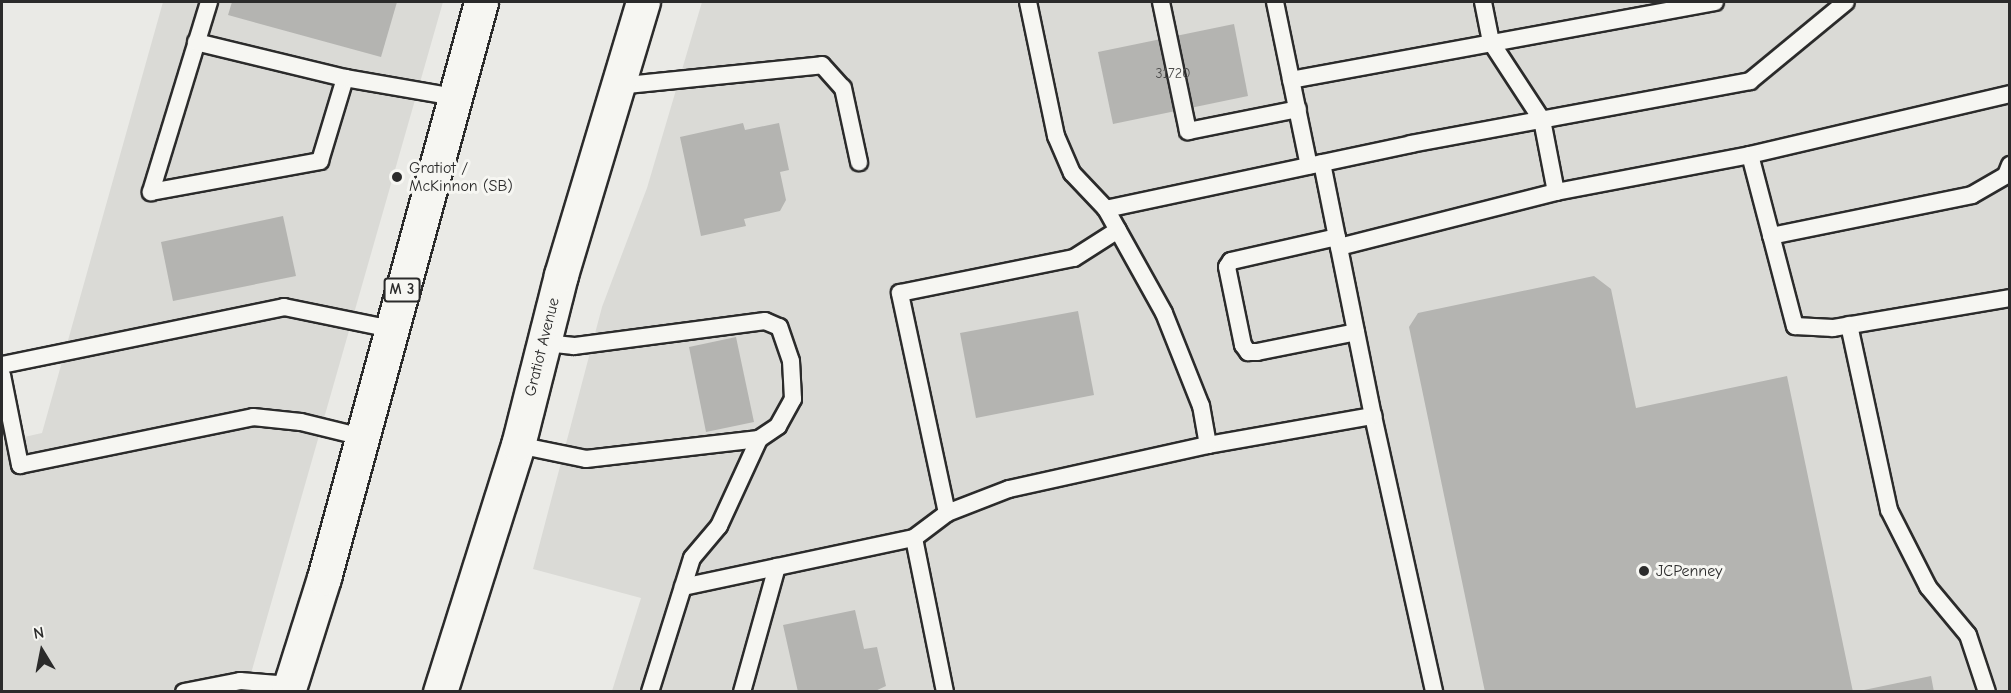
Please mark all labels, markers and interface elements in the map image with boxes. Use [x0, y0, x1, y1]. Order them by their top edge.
house number: 31720 [1155, 66, 1191, 82]
place label: Gratiot / McKinnon (SB) [409, 158, 513, 196]
marker: Gratiot / McKinnon (SB) [390, 170, 404, 184]
road number: M 3 [382, 278, 422, 302]
street label: Gratiot Avenue [520, 296, 564, 398]
place label: JCPenney [1656, 561, 1722, 581]
marker: JCPenney [1637, 564, 1651, 578]
north arrow [12, 621, 72, 681]
text: N [32, 624, 46, 643]

